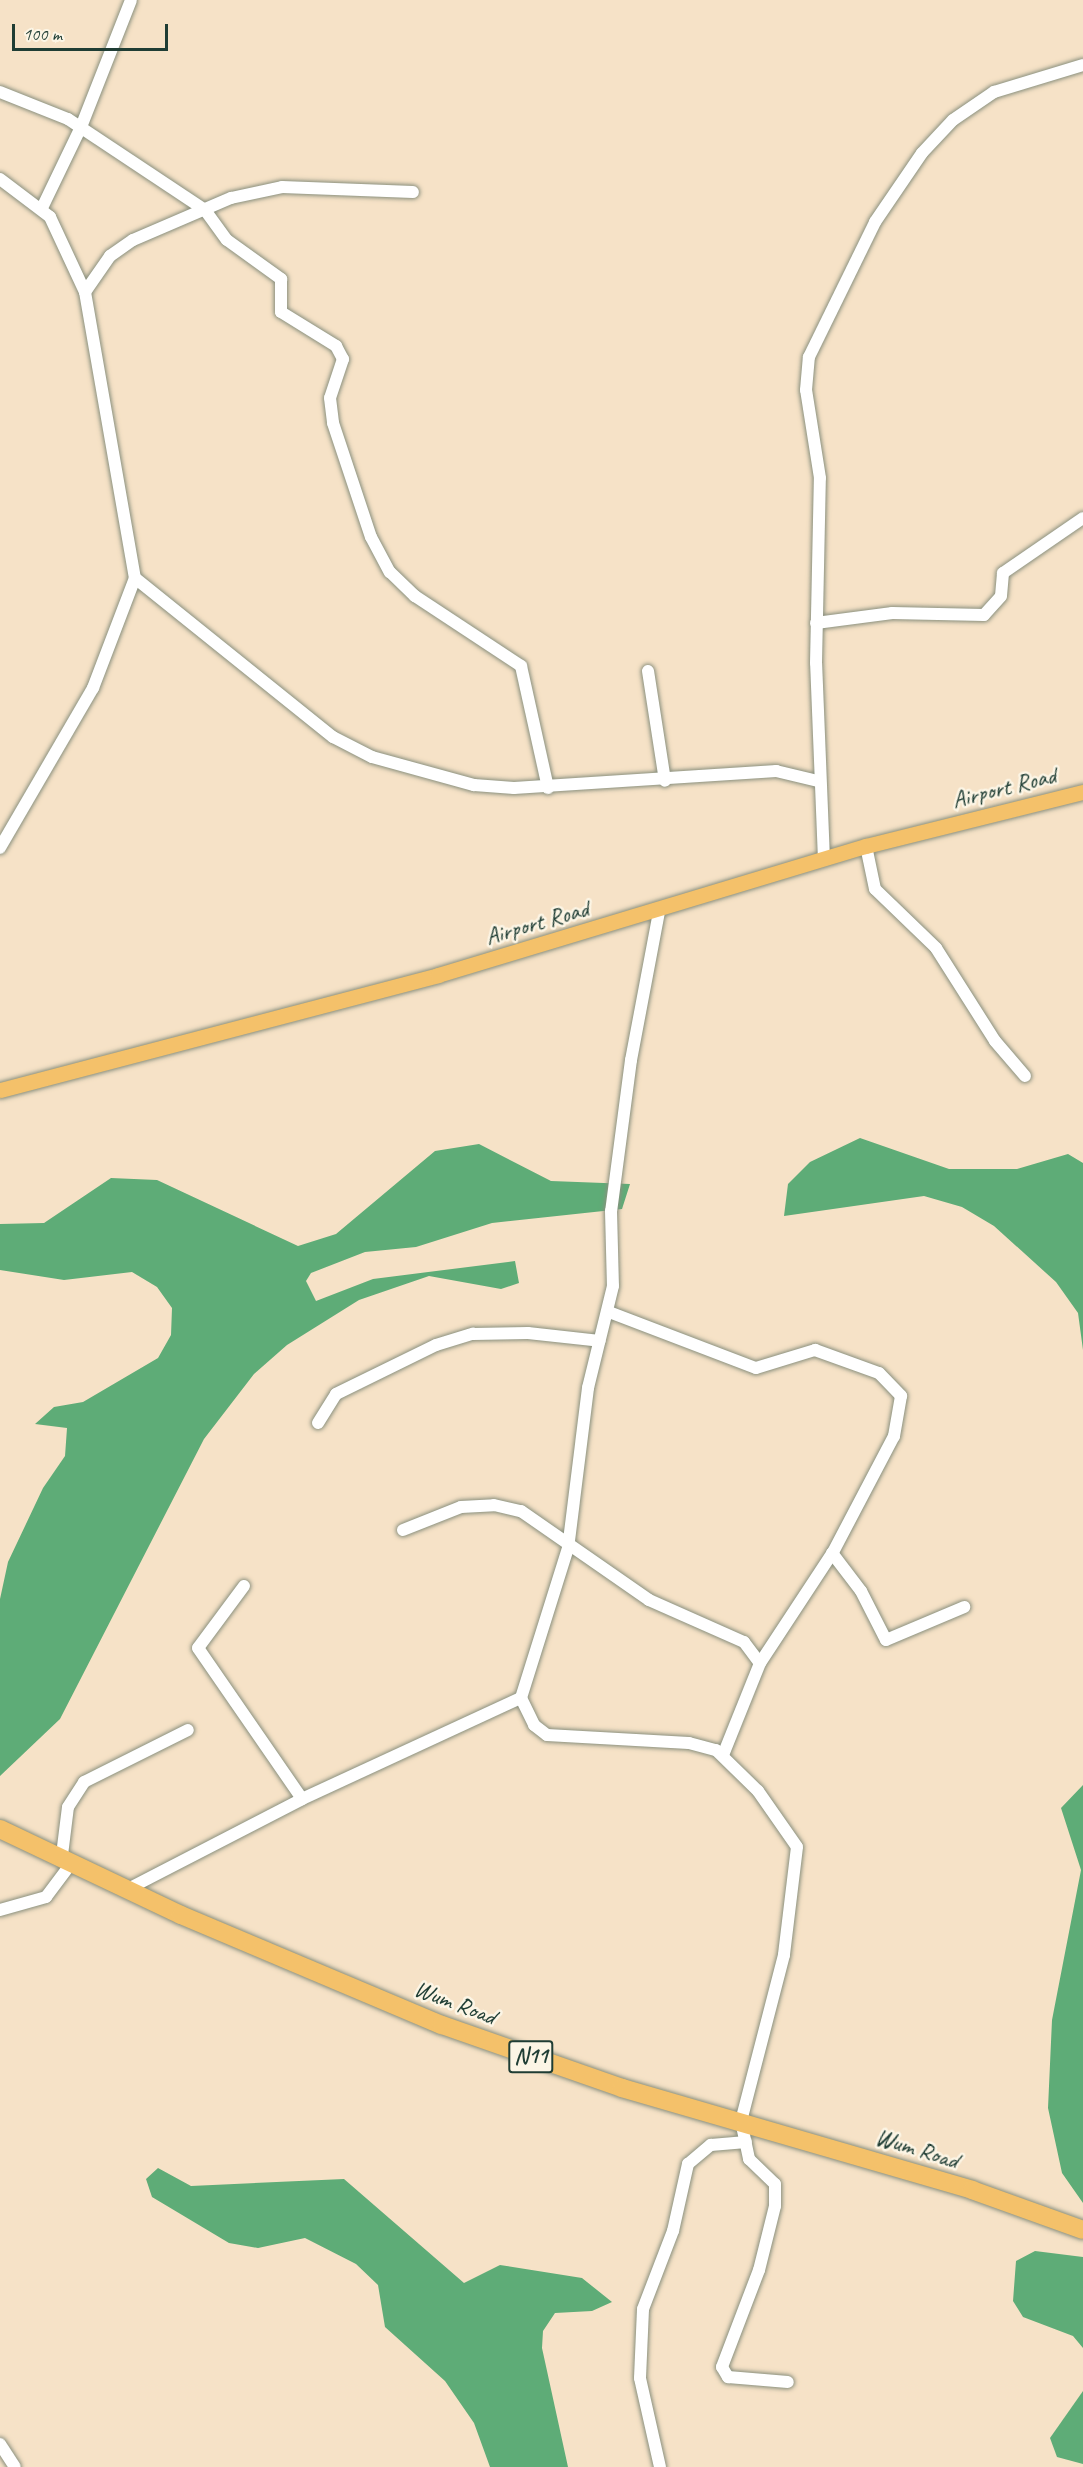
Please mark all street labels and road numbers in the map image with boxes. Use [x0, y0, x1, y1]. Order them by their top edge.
street label: Airport Road [949, 761, 1059, 815]
street label: Airport Road [482, 895, 592, 951]
street label: Wum Road [410, 1974, 500, 2032]
road number: N11 [507, 2038, 555, 2076]
street label: Wum Road [872, 2123, 962, 2175]

